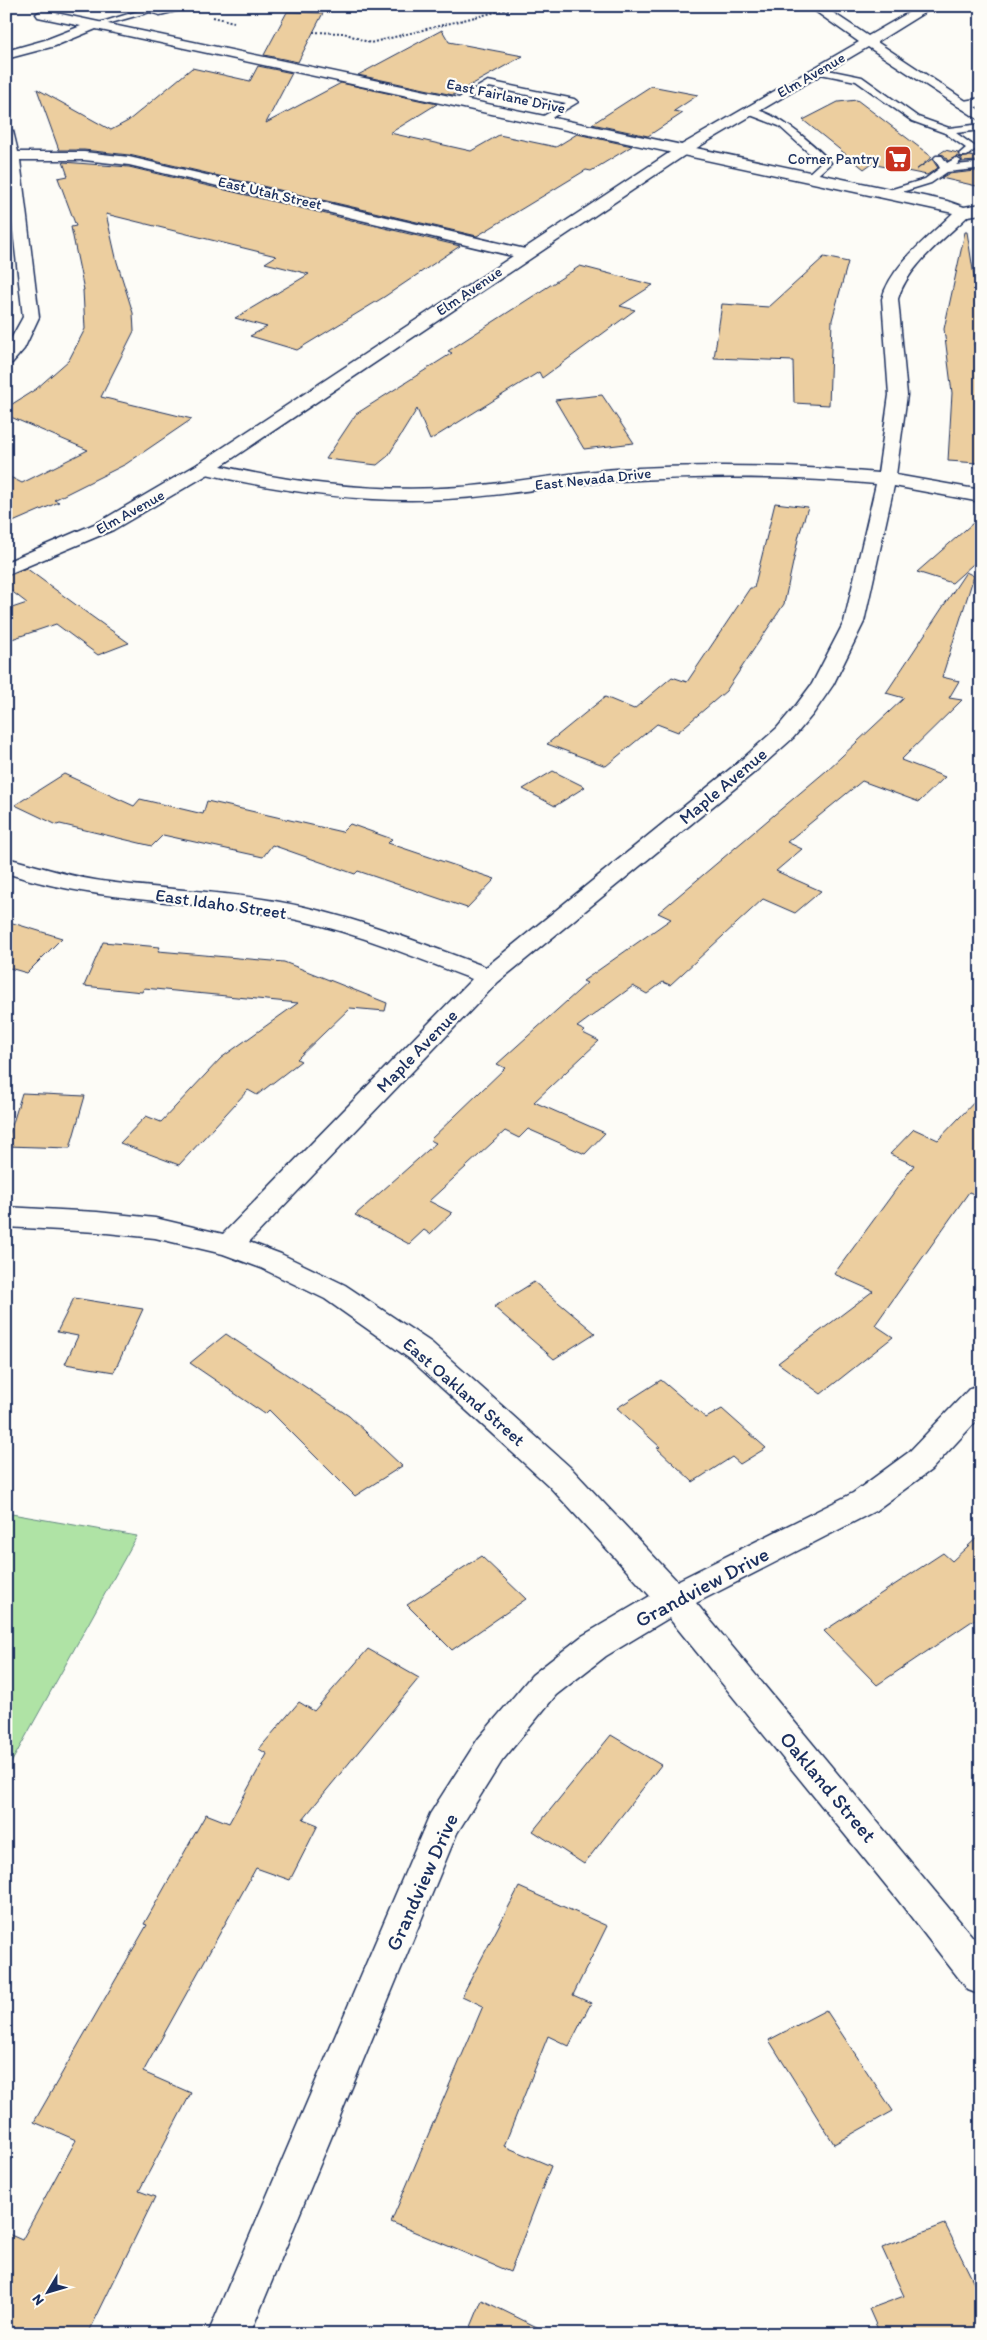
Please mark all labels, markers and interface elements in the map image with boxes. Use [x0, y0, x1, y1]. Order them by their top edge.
street label: Elm Avenue [774, 48, 848, 102]
street label: East Fairlane Drive [445, 75, 567, 117]
supermarket icon: Corner Pantry [883, 144, 913, 174]
place label: Corner Pantry [788, 150, 879, 168]
street label: East Utah Street [216, 172, 324, 214]
street label: Elm Avenue [433, 262, 505, 320]
street label: East Nevada Drive [534, 464, 652, 494]
street label: Elm Avenue [93, 486, 167, 538]
street label: Maple Avenue [675, 743, 771, 829]
street label: East Idaho Street [154, 884, 288, 924]
street label: Maple Avenue [372, 1005, 462, 1097]
street label: East Oakland Street [398, 1333, 530, 1451]
street label: Grandview Drive [631, 1541, 773, 1632]
street label: Oakland Street [775, 1726, 882, 1847]
street label: Grandview Drive [380, 1809, 463, 1954]
north arrow [22, 2268, 72, 2318]
text: N [29, 2291, 48, 2309]

